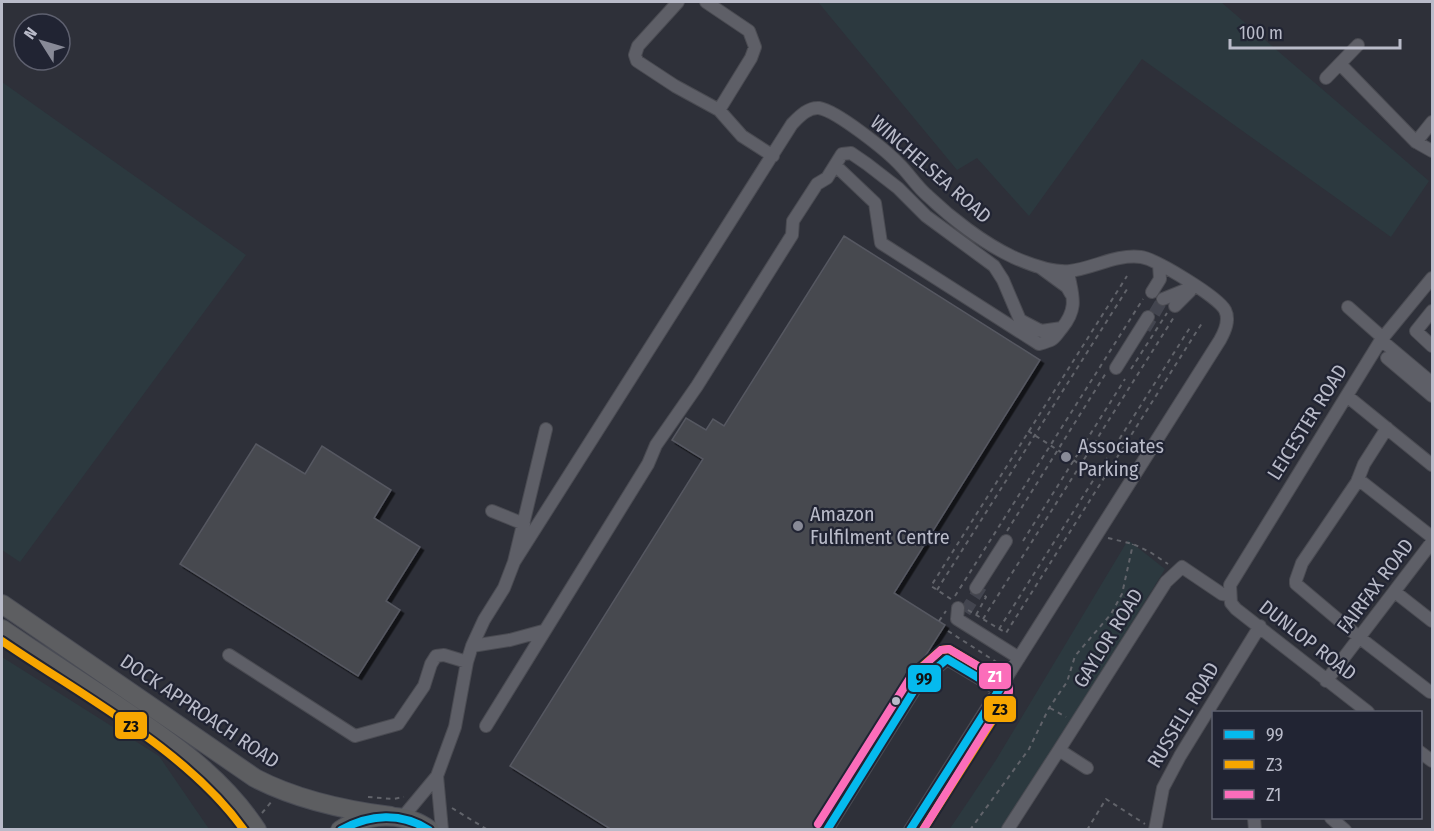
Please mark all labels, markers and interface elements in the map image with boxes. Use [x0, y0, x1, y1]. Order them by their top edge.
north arrow [12, 12, 72, 72]
scale bar [1230, 12, 1400, 50]
text: 100 m [1239, 22, 1283, 44]
text: N [20, 24, 41, 43]
street label: WINCHELSEA ROAD [866, 110, 996, 228]
street label: LEICESTER ROAD [1262, 360, 1352, 484]
place label: Associates Parking [1078, 434, 1164, 481]
marker: Associates Parking [1059, 450, 1073, 464]
place label: Amazon Fulfilment Centre [810, 502, 950, 549]
marker: Amazon Fulfilment Centre [791, 519, 805, 533]
street label: FAIRFAX ROAD [1332, 534, 1418, 638]
street label: GAYLOR ROAD [1068, 584, 1148, 692]
street label: DUNLOP ROAD [1255, 595, 1361, 685]
street label: DOCK APPROACH ROAD [116, 649, 284, 773]
street label: RUSSELL ROAD [1142, 658, 1224, 772]
line badge: Z1 [978, 662, 1012, 690]
line badge: 99 [907, 664, 942, 693]
text: Z1 [988, 667, 1002, 686]
text: 99 [916, 669, 932, 688]
unlabelled marker [890, 695, 902, 707]
line badge: Z3 [983, 695, 1017, 723]
text: Z3 [992, 700, 1008, 719]
line badge: Z3 [114, 711, 148, 740]
legend [1212, 711, 1422, 819]
text: Z3 [123, 717, 139, 736]
text: 99 [1266, 724, 1284, 746]
text: Z3 [1266, 754, 1283, 776]
text: Z1 [1266, 784, 1281, 806]

